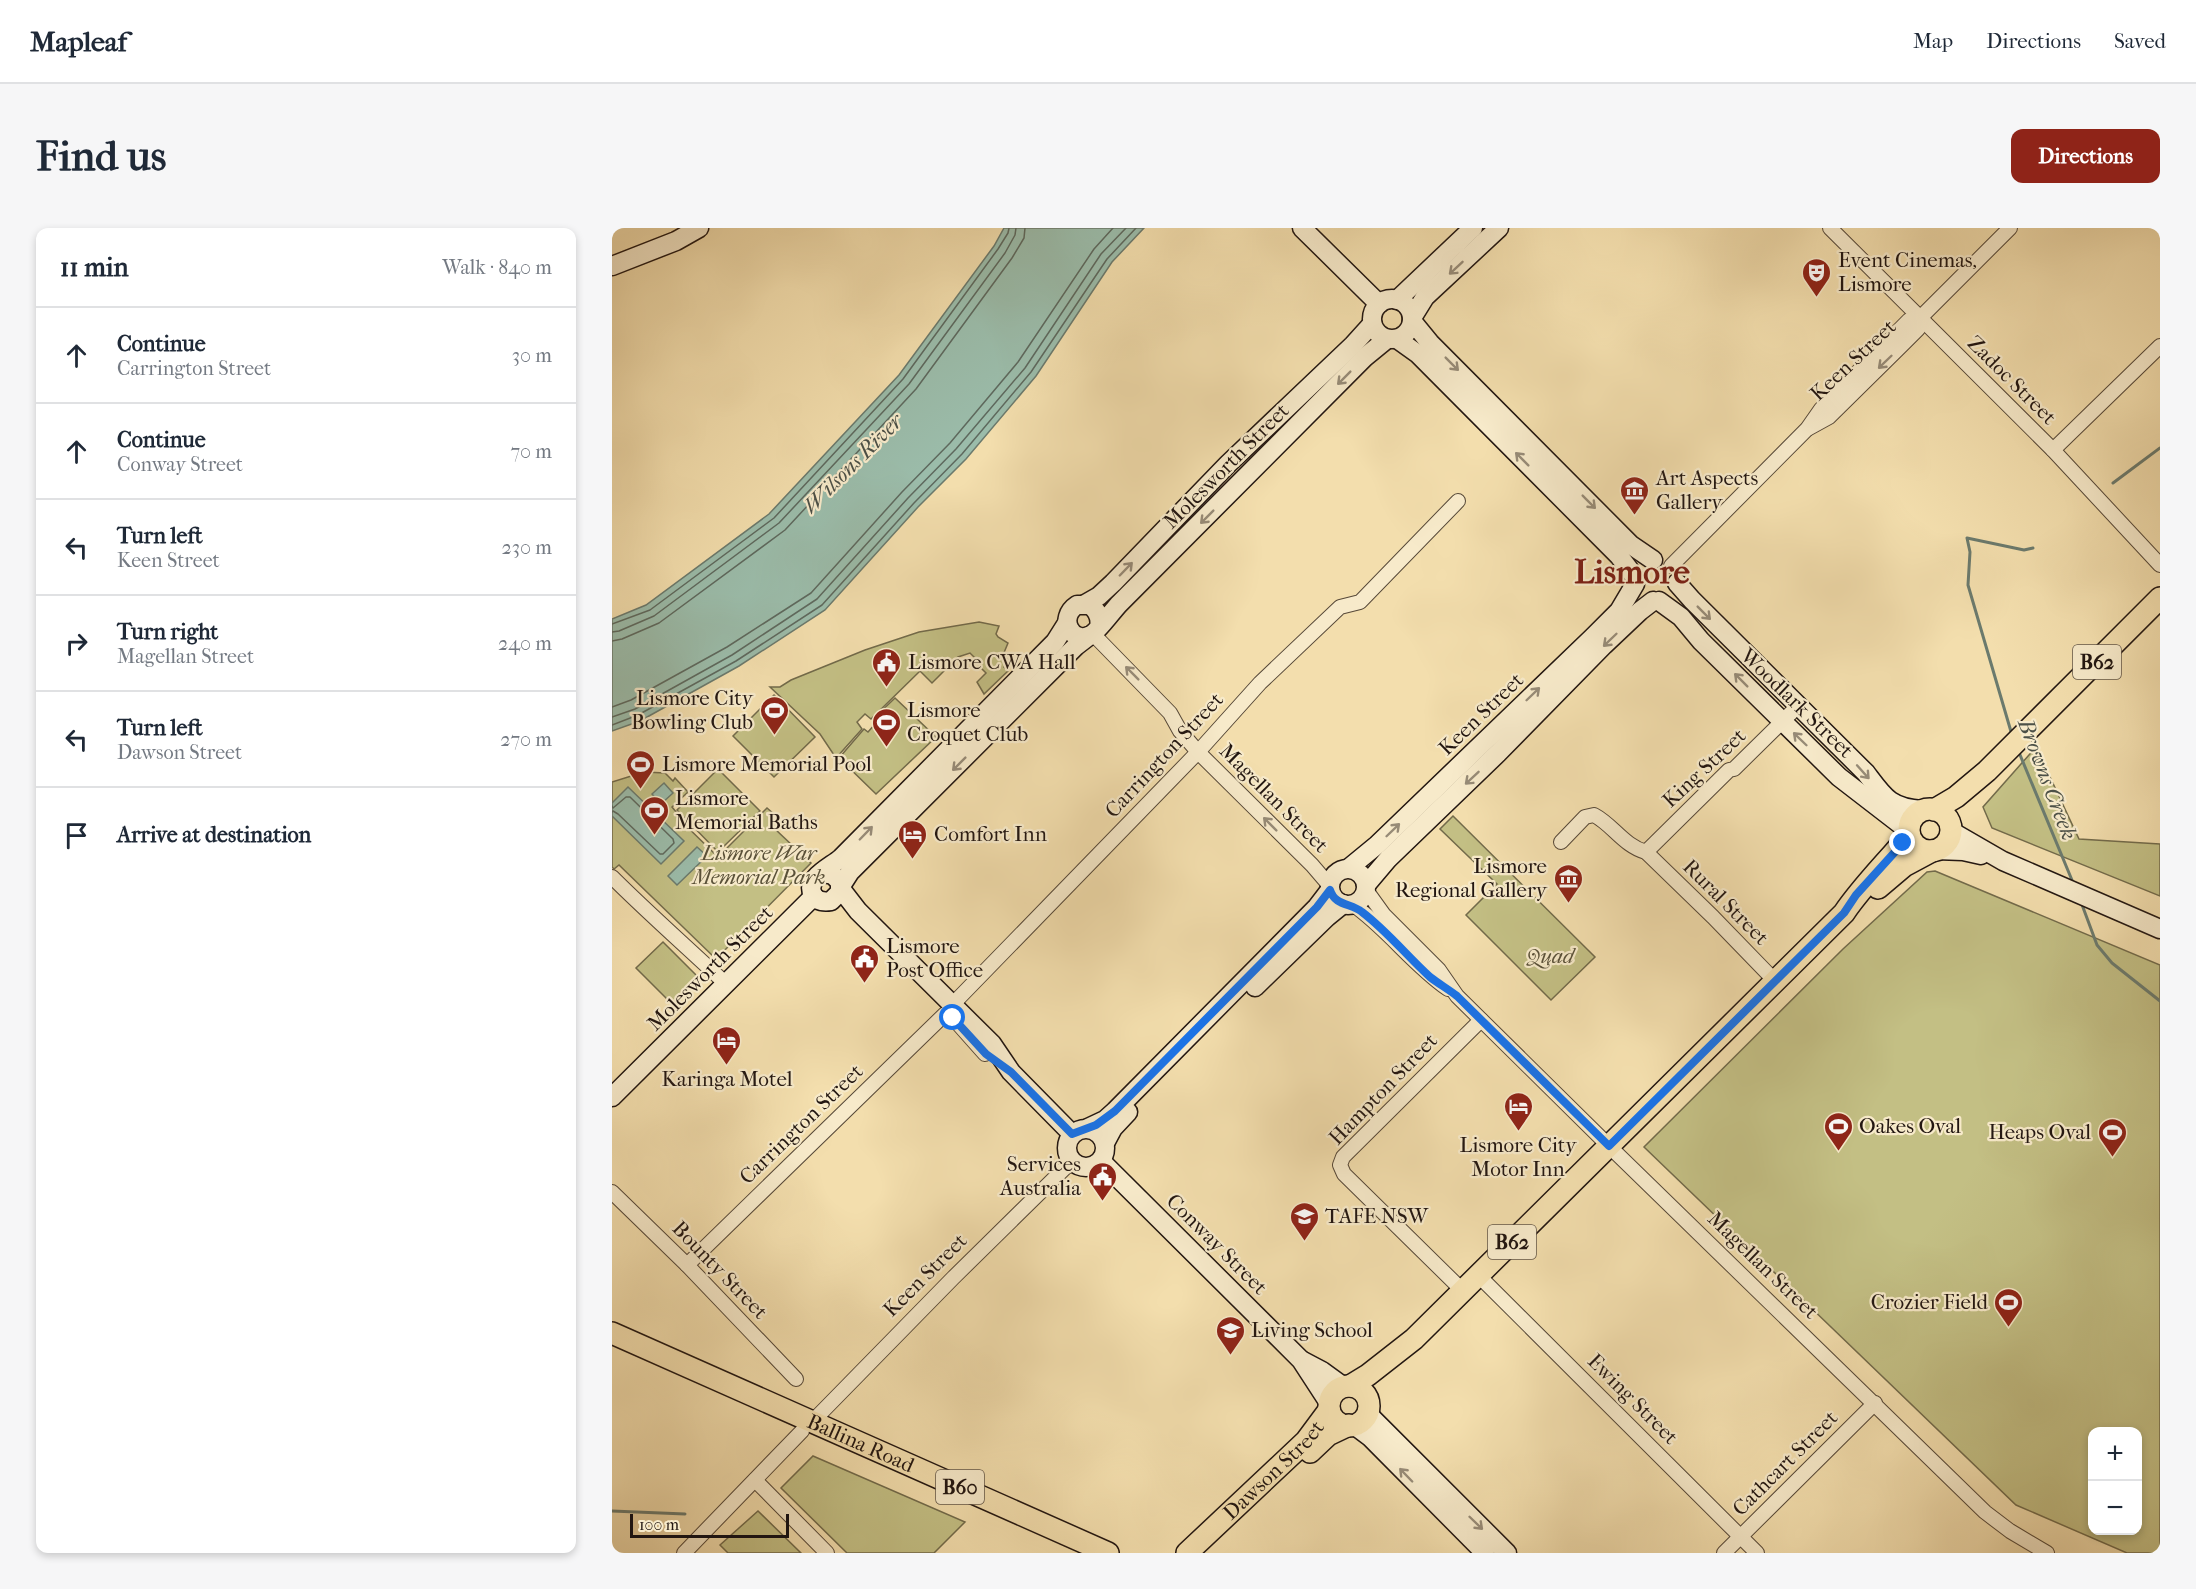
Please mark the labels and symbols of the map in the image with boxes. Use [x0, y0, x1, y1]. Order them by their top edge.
place label: Event Cinemas, Lismore [1838, 248, 1977, 296]
theatre icon: Event Cinemas, Lismore [1801, 256, 1833, 298]
one-way arrow [1449, 261, 1464, 275]
street label: Keen Street [1805, 314, 1901, 406]
street label: Zadoc Street [1963, 331, 2062, 430]
one-way arrow [1878, 355, 1893, 369]
one-way arrow [1444, 357, 1459, 372]
one-way arrow [1337, 371, 1352, 386]
street label: Molesworth Street [1158, 398, 1294, 534]
water label: Wilsons River [797, 407, 909, 519]
one-way arrow [1515, 452, 1529, 467]
place label: Art Aspects Gallery [1655, 466, 1759, 514]
museum icon: Art Aspects Gallery [1619, 474, 1651, 516]
one-way arrow [1582, 495, 1596, 510]
one-way arrow [1199, 509, 1214, 524]
district label: Lismore [1574, 553, 1691, 592]
one-way arrow [1119, 562, 1134, 577]
one-way arrow [1697, 605, 1712, 620]
one-way arrow [1602, 633, 1617, 648]
street label: Woodlark Street [1735, 643, 1859, 763]
road number: B62 [2073, 645, 2121, 679]
public building icon: Lismore CWA Hall [871, 646, 903, 688]
place label: Lismore CWA Hall [908, 650, 1076, 674]
one-way arrow [1124, 666, 1139, 681]
street label: Keen Street [1434, 668, 1528, 760]
one-way arrow [1733, 673, 1748, 688]
place label: Lismore City Bowling Club [631, 686, 754, 734]
street label: Carrington Street [1100, 687, 1228, 822]
one-way arrow [1526, 687, 1541, 702]
sports icon: Lismore City Bowling Club [758, 694, 790, 736]
place label: Lismore Croquet Club [907, 698, 1028, 746]
sports icon: Lismore Croquet Club [870, 706, 902, 748]
water label: Browns Creek [2012, 714, 2082, 844]
street label: King Street [1657, 723, 1751, 813]
one-way arrow [1793, 732, 1808, 746]
street label: Magellan Street [1215, 739, 1334, 858]
sports icon: Lismore Memorial Pool [625, 748, 657, 790]
place label: Lismore Memorial Pool [662, 752, 872, 776]
one-way arrow [952, 756, 967, 771]
one-way arrow [1856, 764, 1870, 779]
one-way arrow [1464, 771, 1479, 785]
place label: Lismore Memorial Baths [675, 786, 818, 834]
sports icon: Lismore Memorial Baths [638, 794, 670, 836]
one-way arrow [1263, 816, 1278, 831]
hotel icon: Comfort Inn [897, 818, 929, 860]
place label: Comfort Inn [934, 822, 1047, 846]
one-way arrow [1385, 822, 1400, 837]
one-way arrow [859, 826, 873, 841]
route end [1889, 829, 1915, 855]
park label: Lismore War Memorial Park [690, 841, 826, 889]
place label: Lismore Regional Gallery [1395, 854, 1548, 902]
street label: Rural Street [1678, 854, 1774, 950]
museum icon: Lismore Regional Gallery [1552, 862, 1584, 904]
street label: Molesworth Street [642, 900, 778, 1036]
place label: Lismore Post Office [886, 934, 983, 982]
public building icon: Lismore Post Office [849, 942, 881, 984]
park label: Quad [1525, 944, 1576, 969]
route start [939, 1004, 965, 1030]
hotel icon: Karinga Motel [711, 1024, 743, 1066]
street label: Hampton Street [1324, 1028, 1442, 1150]
street label: Carrington Street [734, 1059, 868, 1189]
place label: Karinga Motel [661, 1067, 793, 1091]
hotel icon: Lismore City Motor Inn [1502, 1090, 1534, 1132]
sports icon: Oakes Oval [1822, 1110, 1854, 1152]
place label: Oakes Oval [1859, 1114, 1961, 1138]
sports icon: Heaps Oval [2096, 1116, 2128, 1158]
place label: Heaps Oval [1988, 1120, 2091, 1144]
place label: Lismore City Motor Inn [1460, 1133, 1577, 1181]
place label: Services Australia [999, 1152, 1081, 1200]
public building icon: Services Australia [1086, 1160, 1118, 1202]
street label: Conway Street [1162, 1189, 1273, 1300]
school or university icon: TAFE NSW [1288, 1200, 1320, 1242]
place label: TAFE NSW [1325, 1204, 1429, 1228]
street label: Magellan Street [1703, 1206, 1823, 1324]
street label: Bounty Street [667, 1216, 773, 1324]
road number: B62 [1488, 1225, 1536, 1259]
street label: Keen Street [878, 1228, 972, 1322]
sports icon: Crozier Field [1993, 1286, 2025, 1328]
place label: Crozier Field [1871, 1290, 1989, 1314]
school or university icon: Living School [1214, 1314, 1246, 1356]
place label: Living School [1251, 1318, 1373, 1342]
street label: Ewing Street [1583, 1349, 1683, 1449]
street label: Cathcart Street [1728, 1405, 1843, 1520]
street label: Ballina Road [803, 1409, 918, 1478]
street label: Dawson Street [1218, 1416, 1329, 1525]
one-way arrow [1399, 1467, 1413, 1482]
road number: B60 [936, 1470, 984, 1504]
scale bar [630, 1511, 789, 1538]
one-way arrow [1469, 1516, 1484, 1530]

